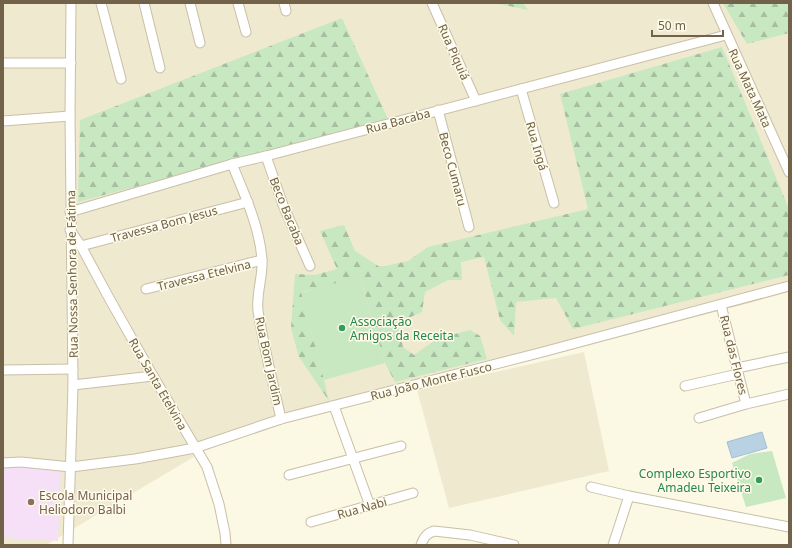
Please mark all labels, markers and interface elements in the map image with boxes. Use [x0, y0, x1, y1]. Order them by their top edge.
scale bar [652, 12, 723, 38]
text: 50 m [658, 17, 686, 34]
street label: Rua Piquiá [434, 21, 474, 83]
street label: Rua Mata Mata [724, 46, 776, 130]
street label: Rua Bacaba [364, 104, 432, 138]
street label: Rua Ingá [522, 119, 552, 173]
street label: Beco Cumaru [435, 130, 471, 208]
street label: Beco Bacaba [266, 175, 308, 247]
street label: Rua Nossa Senhora de Fátima [62, 190, 82, 358]
street label: Travessa Bom Jesus [109, 201, 220, 246]
street label: Travessa Etelvina [155, 255, 253, 295]
place label: Associação Amigos da Receita [350, 313, 454, 344]
street label: Rua das Flores [716, 313, 752, 397]
street label: Rua Bom Jardim [251, 315, 287, 407]
marker: Associação Amigos da Receita [337, 323, 347, 333]
street label: Rua Santa Etelvina [125, 335, 191, 433]
street label: Rua João Monte Fusco [369, 358, 493, 404]
place label: Complexo Esportivo Amadeu Teixeira [639, 465, 751, 496]
marker: Complexo Esportivo Amadeu Teixeira [754, 475, 764, 485]
place label: Escola Municipal Heliodoro Balbi [39, 487, 132, 518]
street label: Rua Nabi [335, 493, 389, 523]
marker: Escola Municipal Heliodoro Balbi [26, 497, 36, 507]

